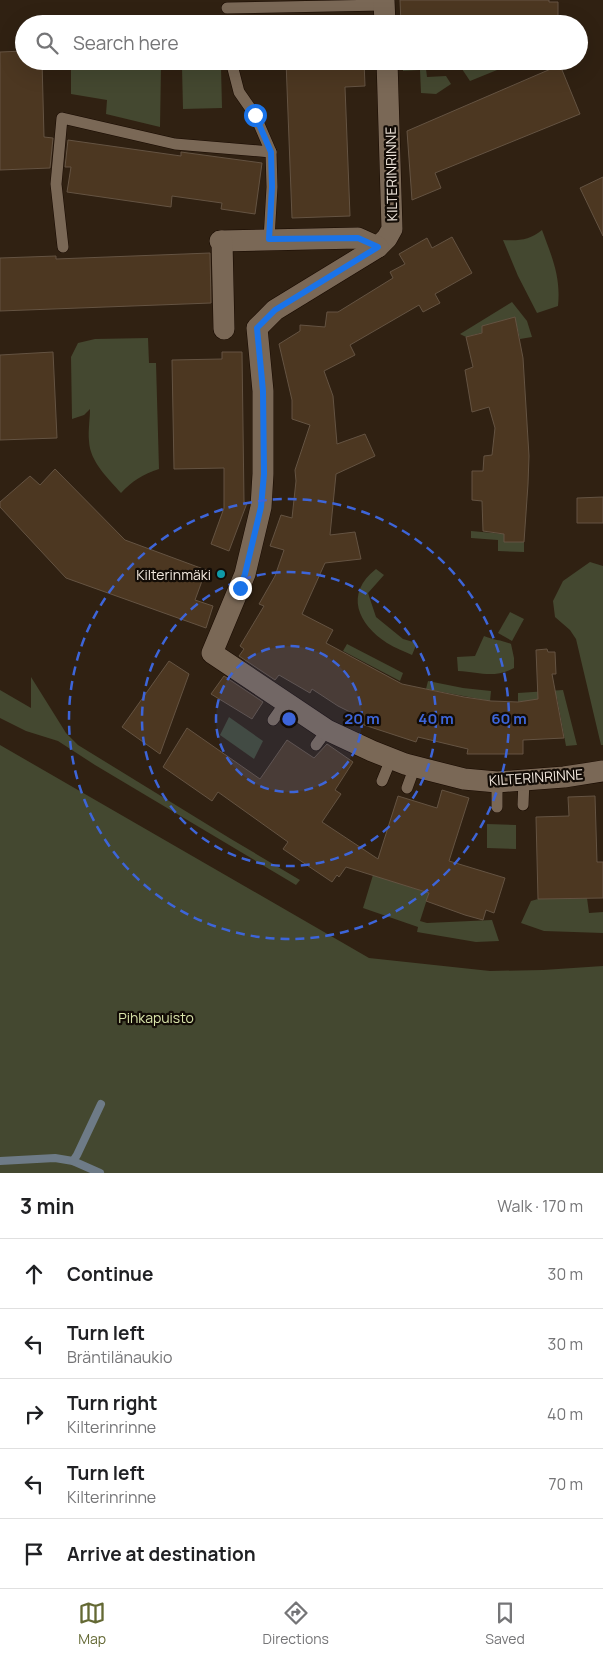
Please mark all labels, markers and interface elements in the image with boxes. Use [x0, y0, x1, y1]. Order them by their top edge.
search box [15, 15, 588, 70]
icon: search [33, 29, 61, 57]
text: Search here [73, 30, 179, 56]
route start [244, 104, 267, 127]
street label: KILTERINRINNE [381, 127, 401, 221]
place label: Kilterinmäki [136, 565, 211, 584]
marker: Kilterinmäki [215, 568, 227, 580]
route end [229, 577, 252, 600]
text: 20 m [344, 708, 380, 729]
text: 40 m [418, 708, 454, 729]
text: 60 m [491, 708, 527, 729]
centre of rings [280, 710, 298, 728]
street label: KILTERINRINNE [488, 764, 584, 790]
park label: Pihkapuisto [118, 1008, 194, 1027]
text: 3 min [20, 1192, 74, 1220]
text: Walk · 170 m [497, 1195, 583, 1217]
icon: ahead [20, 1260, 48, 1288]
text: Continue [67, 1261, 153, 1287]
text: 30 m [548, 1263, 583, 1285]
text: Turn left [67, 1320, 145, 1346]
icon: left [20, 1330, 48, 1358]
text: 30 m [548, 1333, 583, 1355]
text: Bräntilänaukio [67, 1346, 172, 1368]
text: Turn right [67, 1390, 157, 1416]
icon: right [20, 1400, 48, 1428]
text: 40 m [547, 1403, 583, 1425]
text: Kilterinrinne [67, 1416, 156, 1438]
text: Turn left [67, 1460, 145, 1486]
icon: left [20, 1470, 48, 1498]
text: 70 m [548, 1473, 583, 1495]
text: Kilterinrinne [67, 1486, 156, 1508]
icon: arrive [20, 1540, 48, 1568]
text: Arrive at destination [67, 1541, 256, 1567]
tab: Map [78, 1599, 106, 1648]
tab: Directions [263, 1599, 329, 1648]
tab: Saved [485, 1599, 525, 1648]

